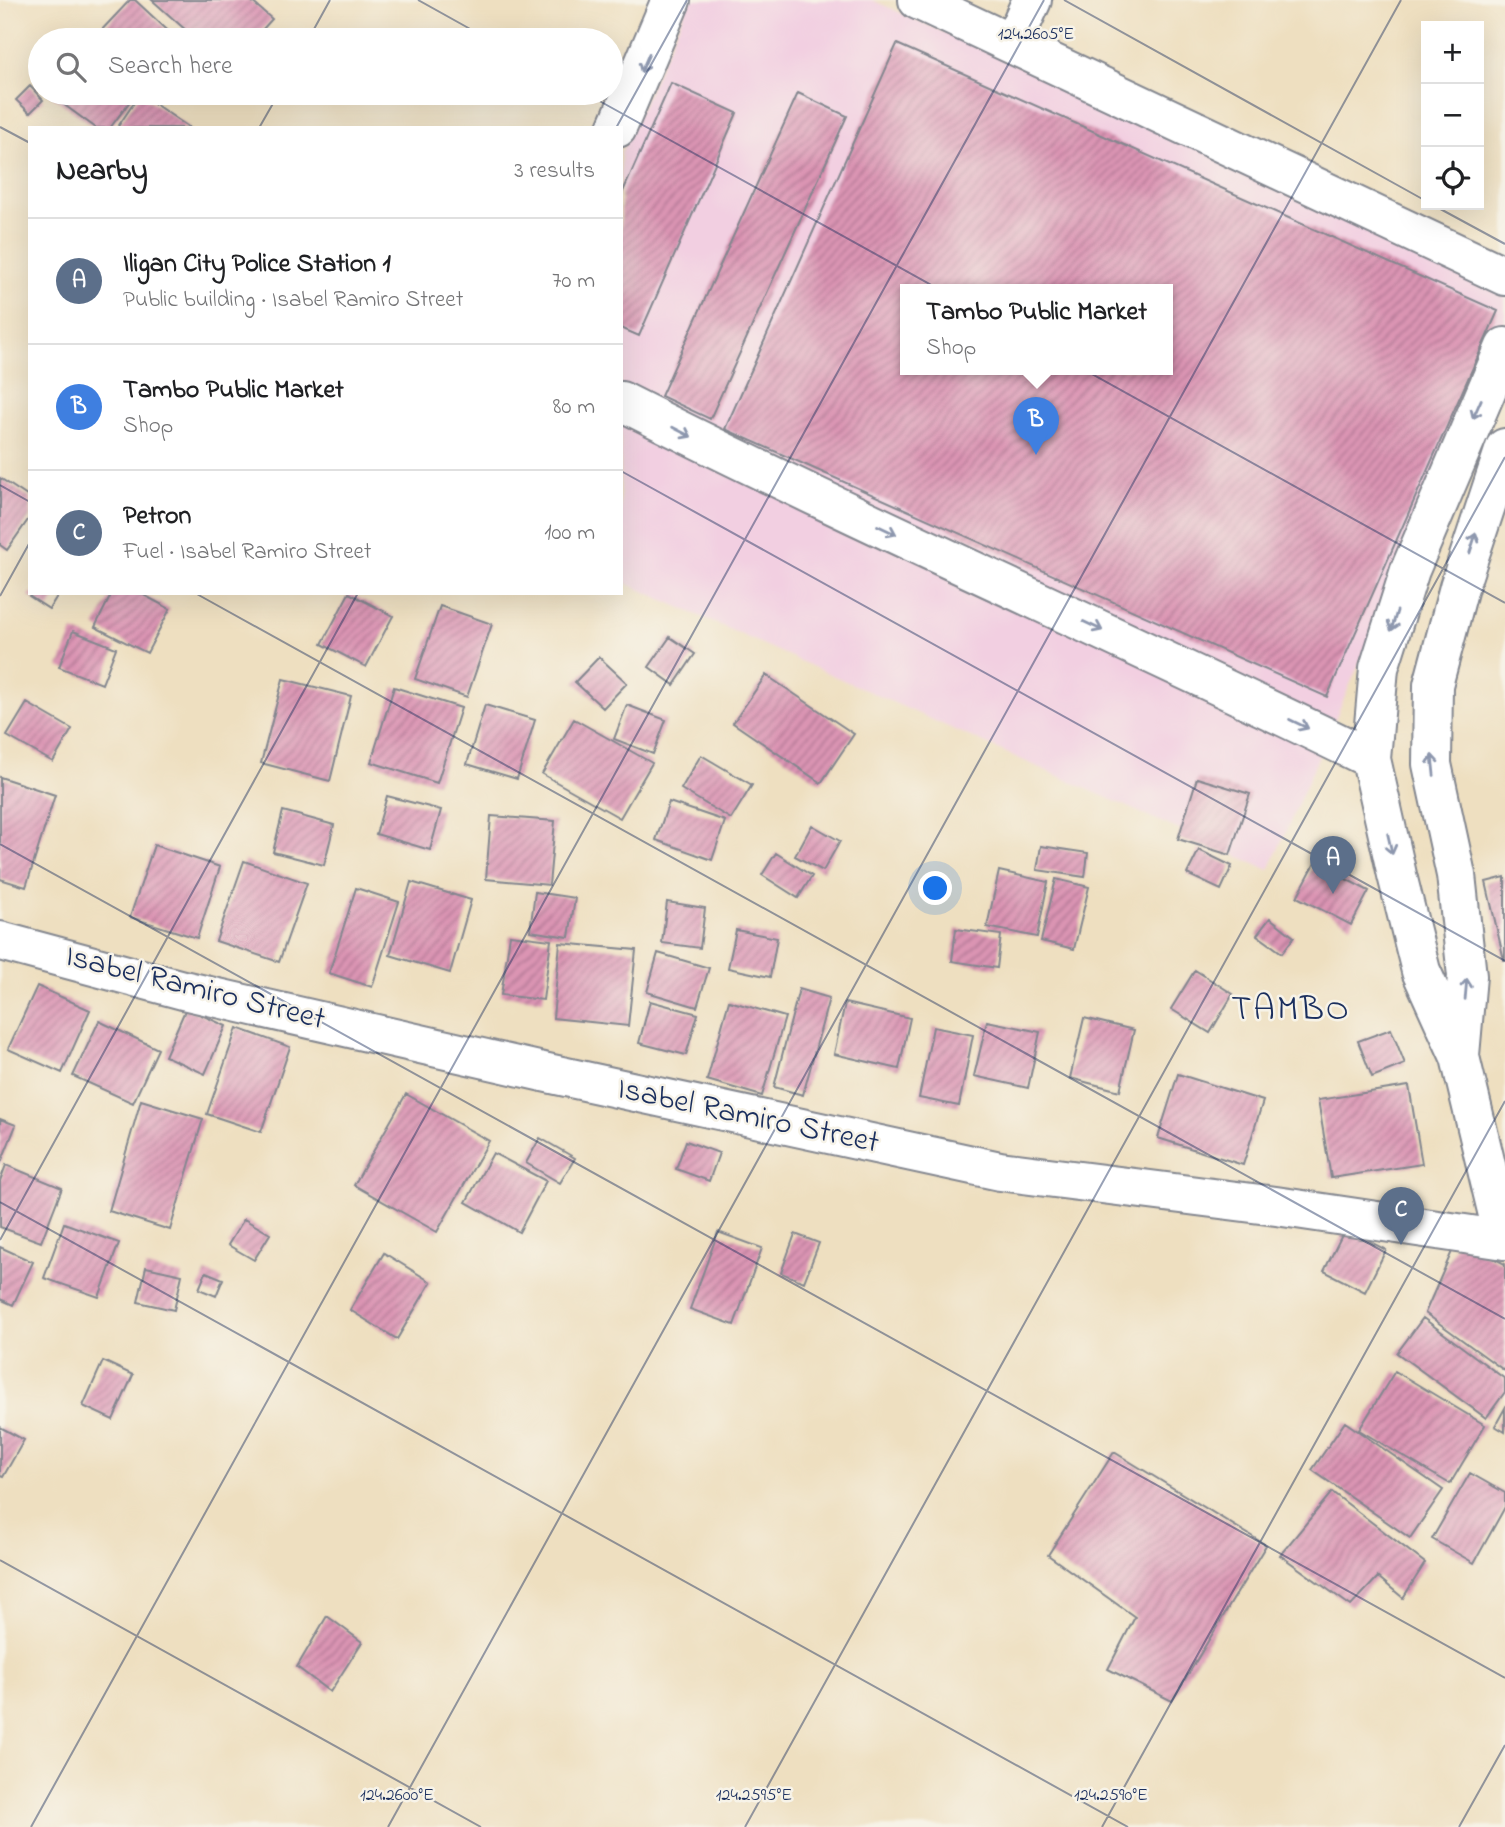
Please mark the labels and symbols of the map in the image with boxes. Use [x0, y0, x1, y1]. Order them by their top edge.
text: 124.2605°E [998, 22, 1074, 48]
one-way arrow [637, 52, 650, 73]
pin: B [1013, 397, 1059, 455]
one-way arrow [1470, 398, 1483, 420]
one-way arrow [671, 425, 692, 439]
one-way arrow [876, 523, 897, 537]
one-way arrow [1468, 533, 1481, 555]
one-way arrow [1387, 610, 1400, 632]
one-way arrow [1082, 620, 1103, 634]
one-way arrow [1288, 717, 1309, 731]
one-way arrow [1426, 754, 1439, 777]
one-way arrow [1384, 832, 1397, 855]
pin: A [1310, 836, 1356, 894]
your location [918, 871, 952, 905]
street label: Isabel Ramiro Street [60, 934, 330, 1044]
one-way arrow [1460, 978, 1473, 1001]
district label: TAMBO [1231, 985, 1351, 1036]
street label: Isabel Ramiro Street [613, 1066, 883, 1168]
pin: C [1378, 1187, 1424, 1245]
text: 124.2600°E [360, 1783, 434, 1809]
text: 124.2595°E [716, 1783, 792, 1809]
text: 124.2590°E [1074, 1783, 1148, 1809]

